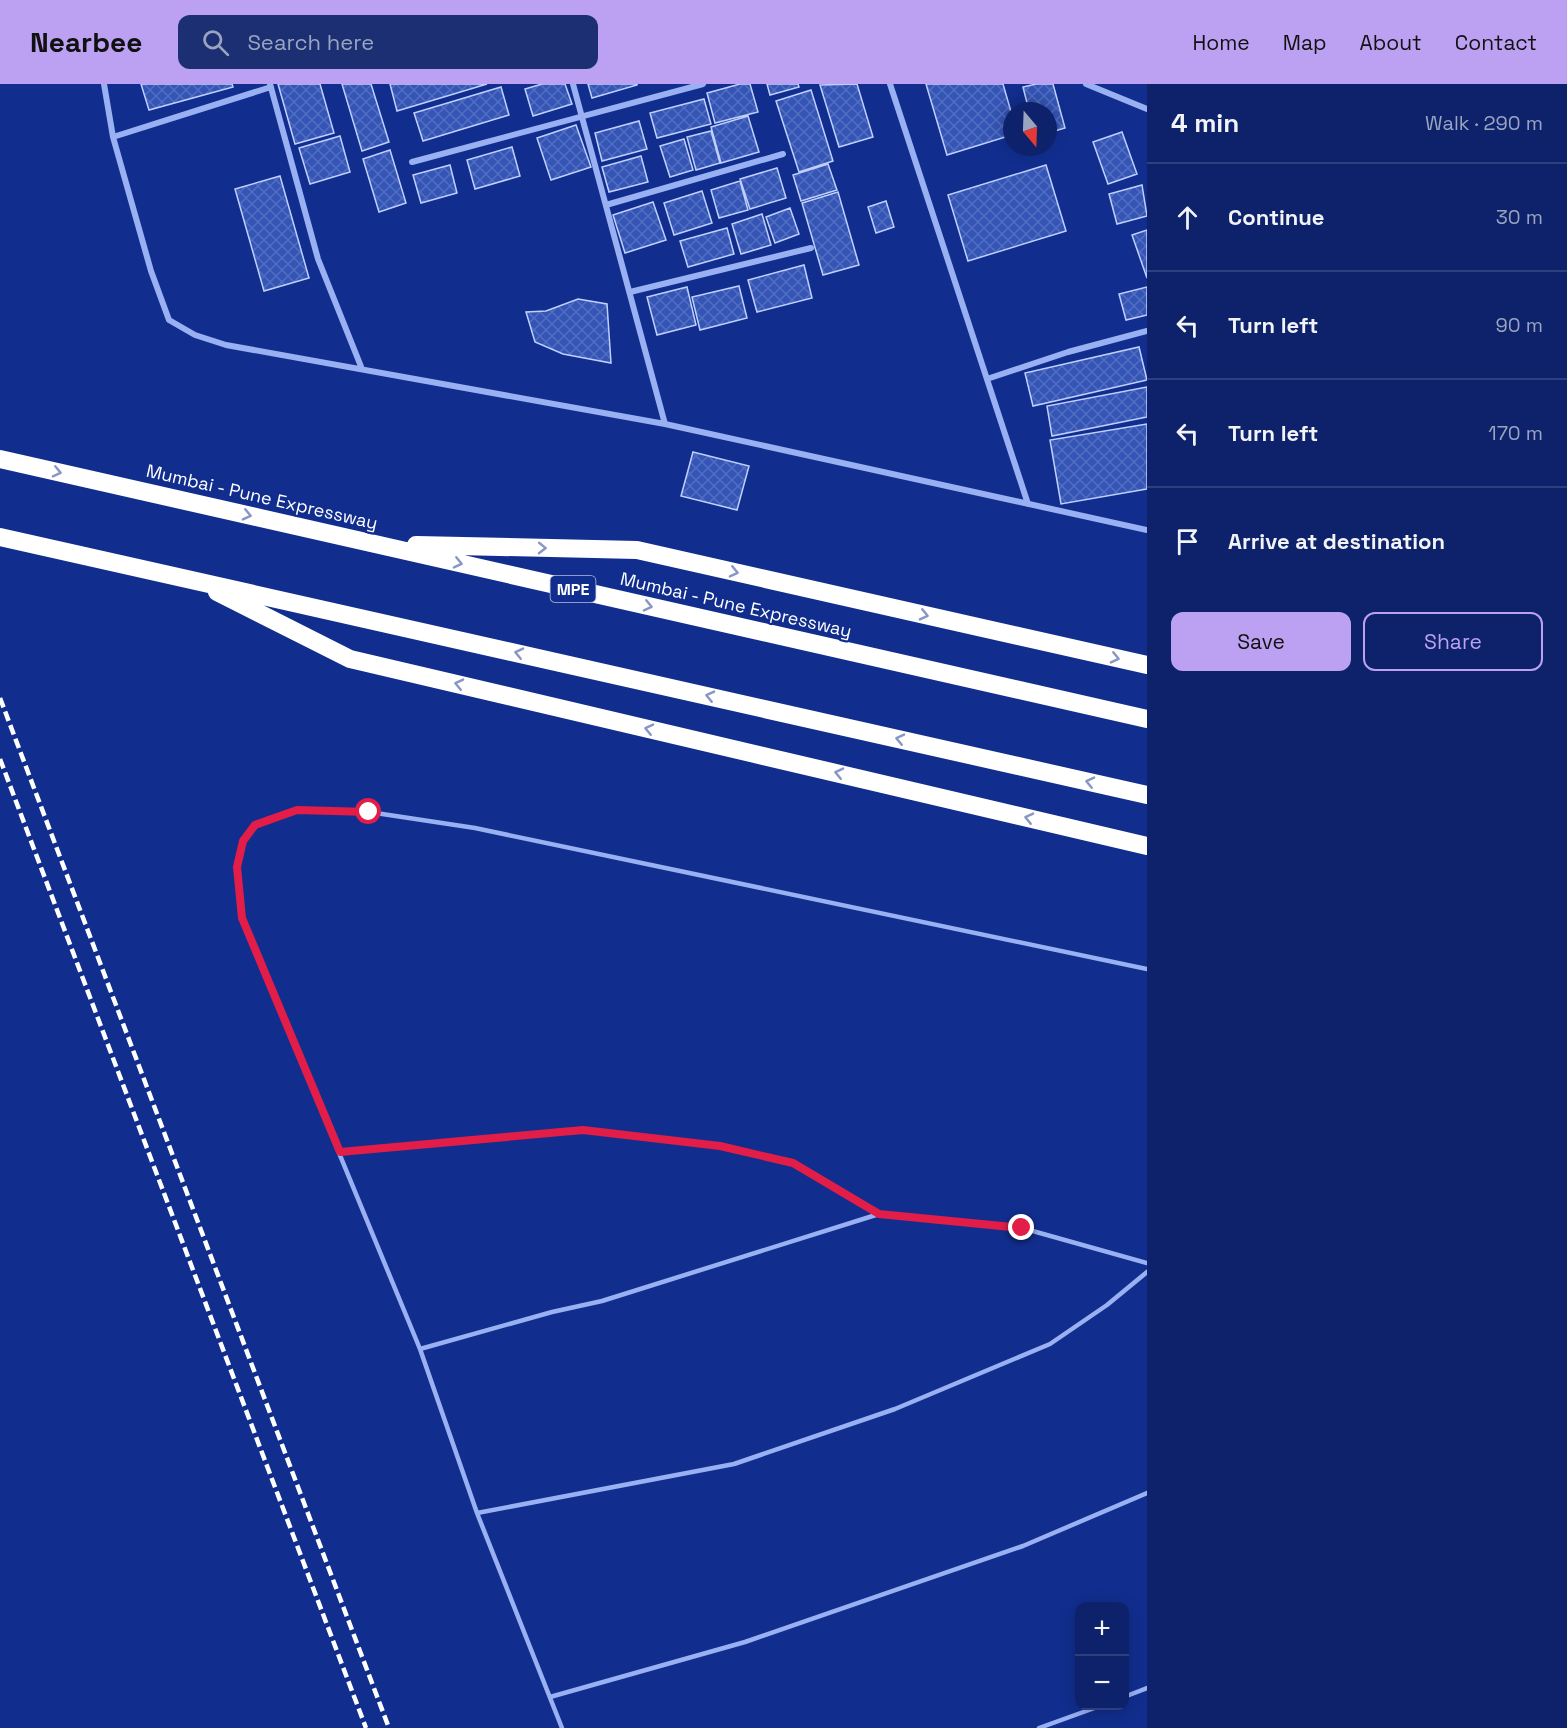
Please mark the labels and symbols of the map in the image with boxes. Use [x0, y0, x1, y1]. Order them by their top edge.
north arrow [1003, 102, 1057, 156]
street label: Mumbai - Pune Expressway [144, 459, 380, 534]
one-way arrow [52, 464, 62, 477]
one-way arrow [242, 508, 252, 521]
one-way arrow [537, 542, 546, 554]
one-way arrow [453, 556, 463, 569]
one-way arrow [729, 565, 739, 578]
street label: Mumbai - Pune Expressway [618, 567, 854, 642]
road number: MPE [550, 576, 596, 602]
one-way arrow [643, 599, 653, 612]
one-way arrow [919, 608, 929, 621]
one-way arrow [515, 647, 525, 660]
one-way arrow [1109, 650, 1119, 663]
one-way arrow [454, 679, 464, 692]
one-way arrow [705, 690, 715, 703]
one-way arrow [644, 723, 654, 736]
one-way arrow [895, 733, 905, 746]
one-way arrow [834, 768, 844, 781]
one-way arrow [1085, 776, 1095, 789]
route start [355, 798, 381, 824]
one-way arrow [1024, 812, 1034, 825]
route end [1008, 1214, 1034, 1240]

